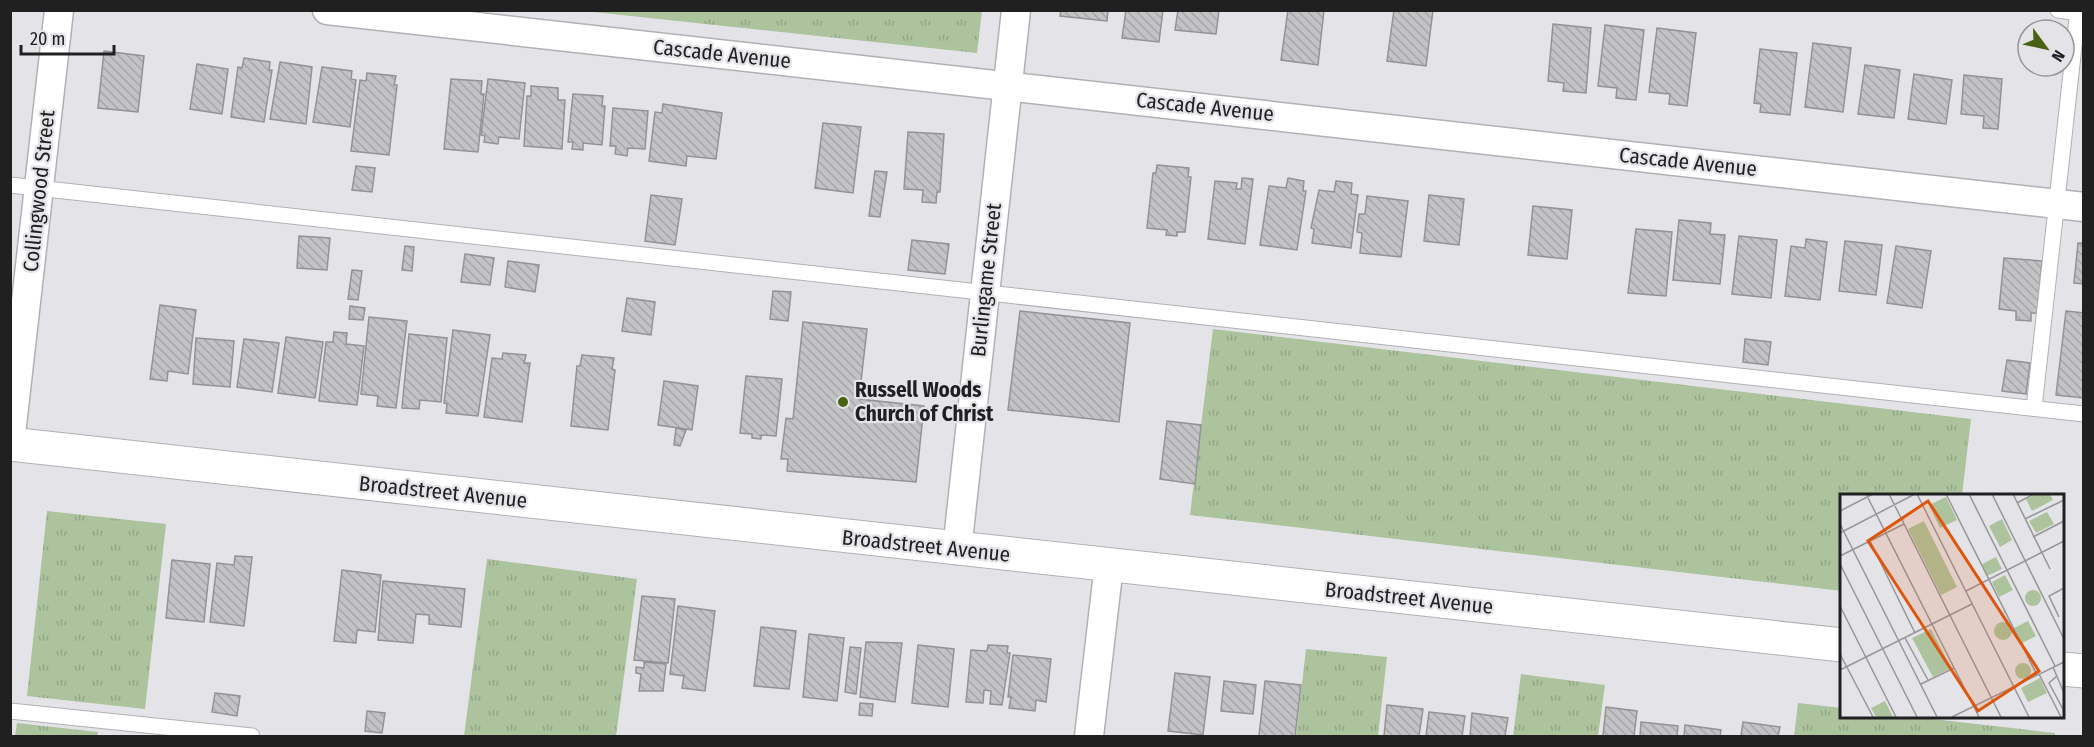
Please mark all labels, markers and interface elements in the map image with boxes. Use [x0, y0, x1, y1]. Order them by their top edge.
scale bar [21, 18, 114, 56]
north arrow [2016, 18, 2076, 78]
text: 20 m [30, 28, 65, 50]
street label: Cascade Avenue [652, 34, 792, 74]
text: N [2048, 47, 2069, 65]
street label: Cascade Avenue [1135, 87, 1275, 127]
street label: Collingwood Street [18, 109, 60, 273]
street label: Cascade Avenue [1618, 142, 1758, 182]
street label: Burlingame Street [965, 202, 1007, 358]
place label: Russell Woods Church of Christ [855, 377, 994, 427]
marker: Russell Woods Church of Christ [836, 395, 850, 409]
street label: Broadstreet Avenue [358, 470, 528, 514]
inset map [1840, 494, 2064, 717]
street label: Broadstreet Avenue [841, 524, 1011, 568]
street label: Broadstreet Avenue [1324, 576, 1494, 620]

